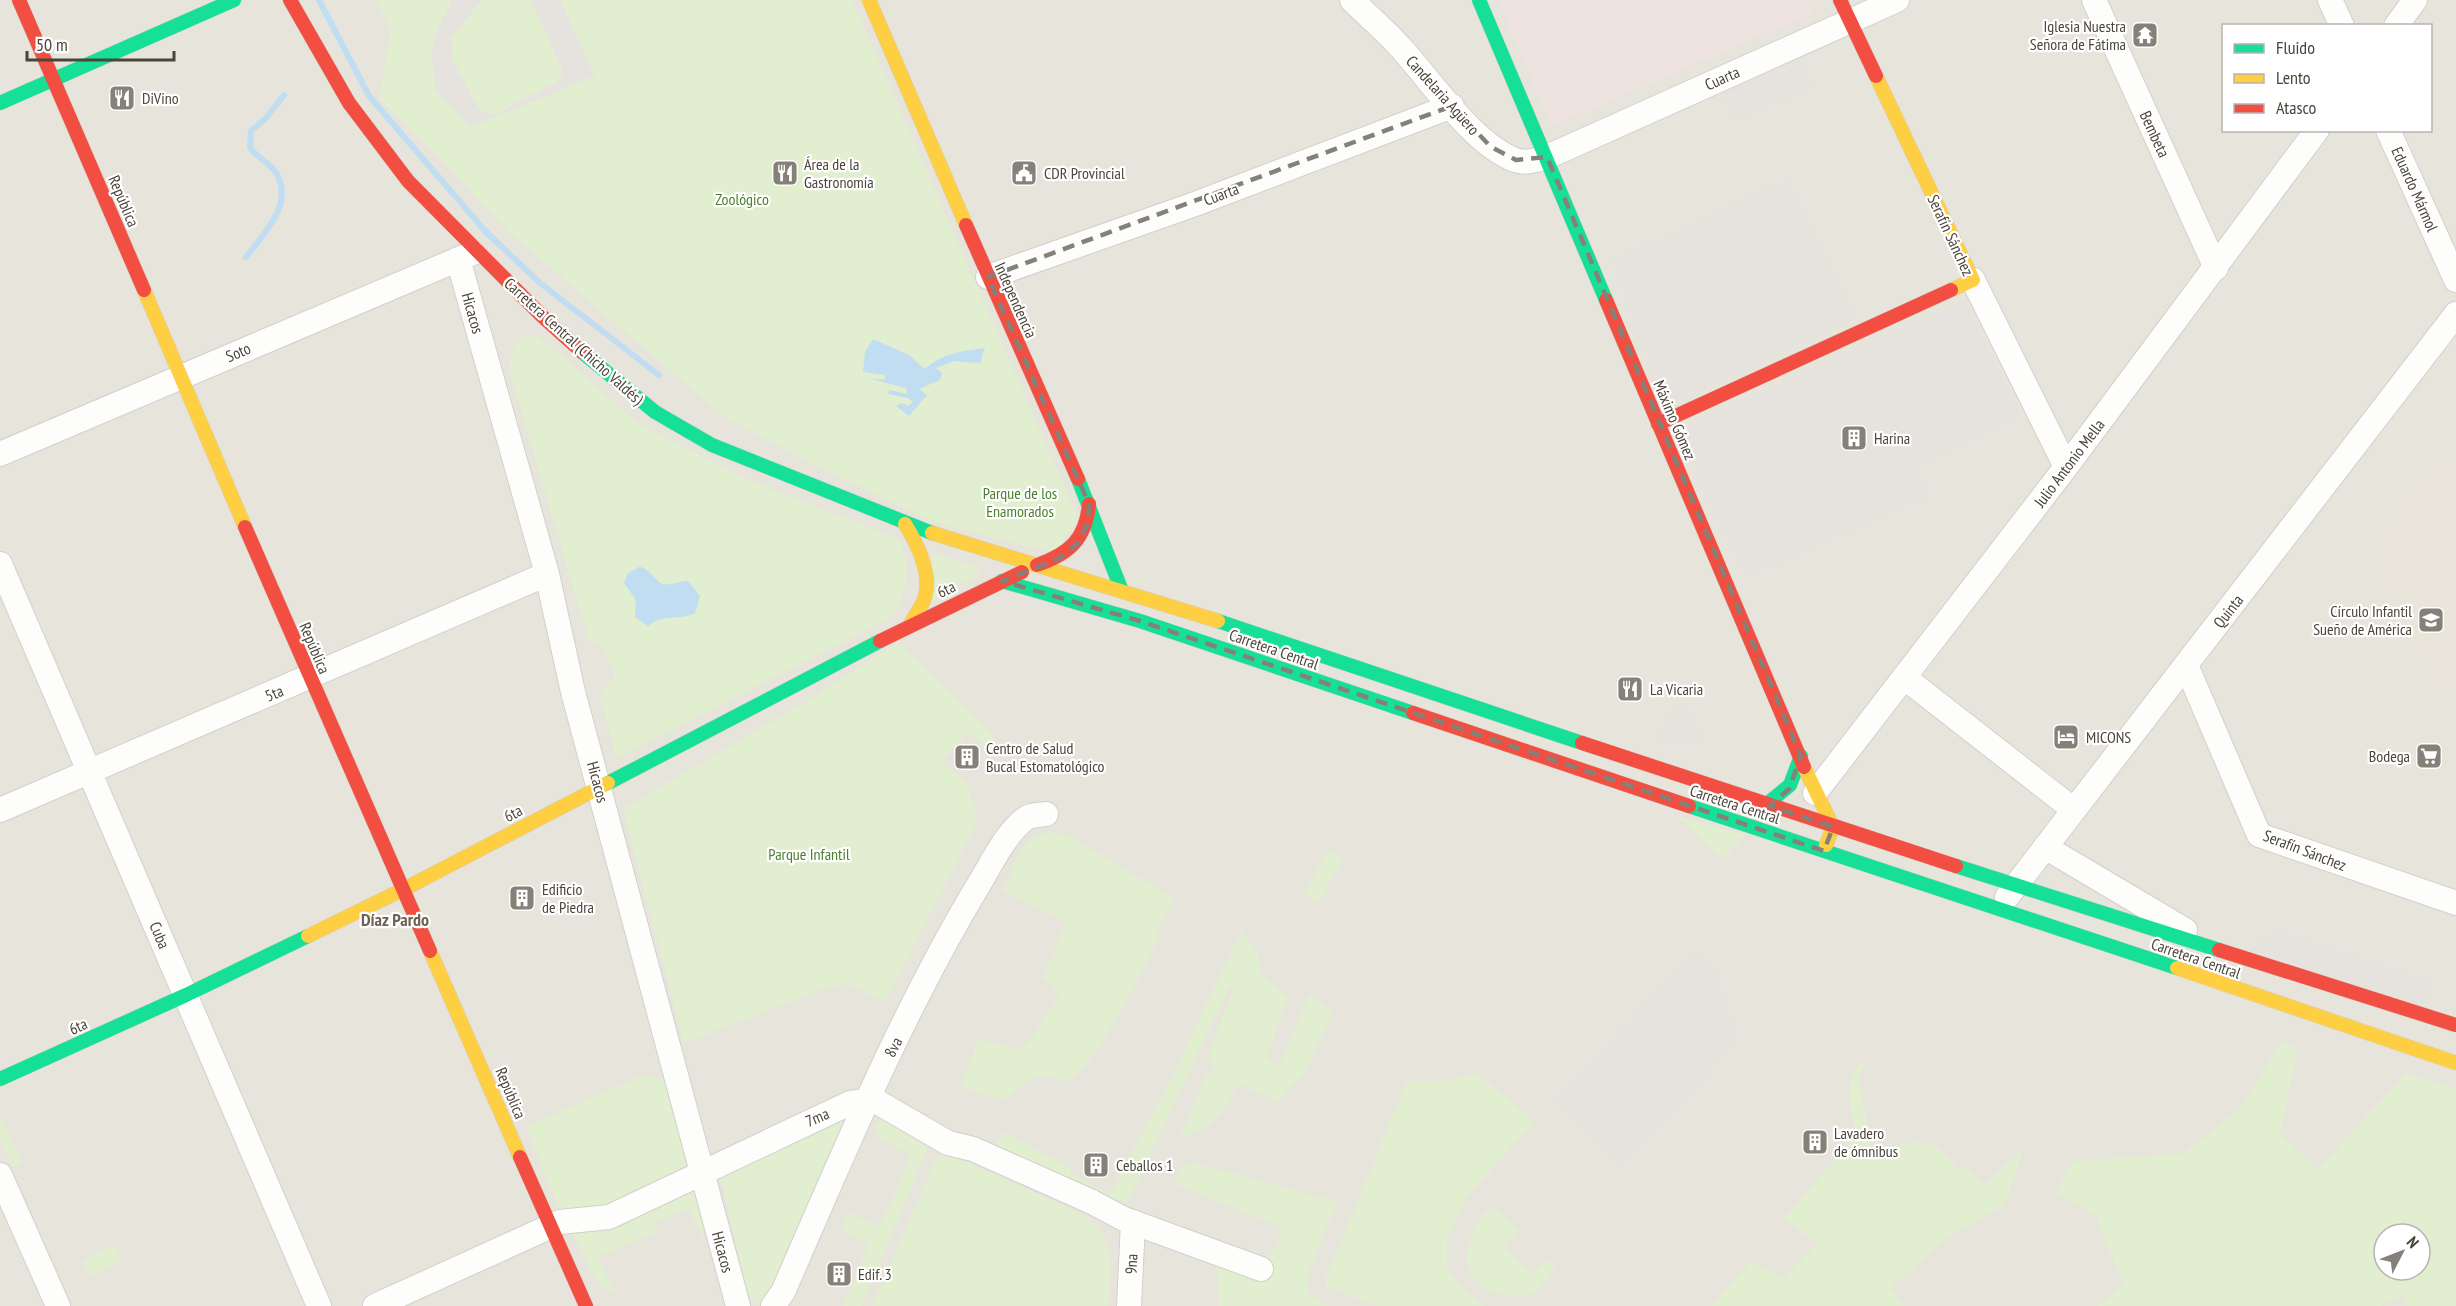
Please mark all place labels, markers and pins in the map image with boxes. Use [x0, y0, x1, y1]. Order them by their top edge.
place label: Iglesia Nuestra Señora de Fátima [2030, 16, 2126, 54]
temple icon: Iglesia Nuestra Señora de Fátima [2130, 20, 2160, 50]
restaurant icon: DiVino [107, 83, 137, 113]
place label: DiVino [142, 88, 179, 108]
place label: Área de la Gastronomía [804, 154, 874, 192]
restaurant icon: Área de la Gastronomía [770, 158, 800, 188]
public building icon: CDR Provincial [1009, 158, 1039, 188]
place label: CDR Provincial [1044, 163, 1125, 183]
building icon: Harina [1839, 423, 1869, 453]
place label: Harina [1874, 428, 1910, 448]
place label: Círculo Infantil Sueño de América [2313, 601, 2412, 639]
school or university icon: Círculo Infantil Sueño de América [2416, 605, 2446, 635]
restaurant icon: La Vicaria [1615, 674, 1645, 704]
place label: La Vicaria [1650, 679, 1703, 699]
hotel icon: MICONS [2051, 722, 2081, 752]
place label: MICONS [2086, 727, 2131, 747]
place label: Centro de Salud Bucal Estomatológico [986, 738, 1105, 776]
supermarket icon: Bodega [2414, 741, 2444, 771]
building icon: Centro de Salud Bucal Estomatológico [952, 742, 982, 772]
place label: Bodega [2369, 746, 2410, 766]
place label: Edificio de Piedra [542, 879, 594, 917]
building icon: Edificio de Piedra [507, 883, 537, 913]
place label: Lavadero de ómnibus [1834, 1123, 1898, 1161]
building icon: Lavadero de ómnibus [1800, 1127, 1830, 1157]
building icon: Ceballos 1 [1081, 1150, 1111, 1180]
place label: Ceballos 1 [1116, 1155, 1173, 1175]
building icon: Edif. 3 [824, 1259, 854, 1289]
place label: Edif. 3 [858, 1264, 892, 1284]

